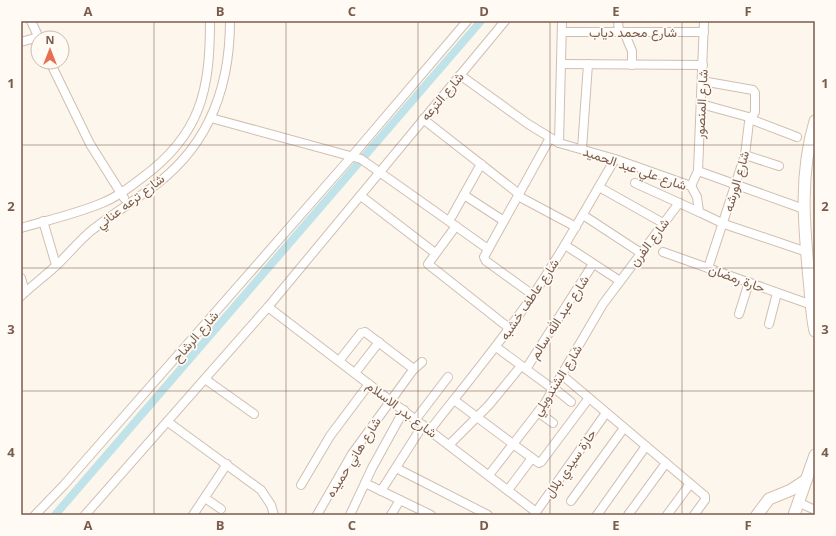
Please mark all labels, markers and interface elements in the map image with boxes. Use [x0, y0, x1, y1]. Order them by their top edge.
text: A [84, 2, 93, 20]
text: B [216, 2, 225, 20]
text: C [348, 2, 356, 20]
text: D [479, 2, 489, 20]
text: E [612, 2, 620, 20]
text: F [744, 2, 752, 20]
street label: شارع محمد دياب [589, 23, 677, 42]
north arrow [30, 30, 70, 70]
text: N [46, 32, 54, 47]
street label: شارع الترعه [416, 68, 468, 125]
street label: شارع المنصور [690, 69, 713, 140]
text: 1 [7, 74, 15, 92]
text: 1 [821, 74, 829, 92]
street label: شارع علي عبد الحميد [580, 142, 689, 196]
street label: شارع الورشه [719, 148, 754, 214]
street label: شارع ترعه عناني [92, 169, 169, 234]
text: 2 [7, 197, 15, 215]
text: 2 [821, 197, 829, 215]
street label: شارع الفرن [625, 214, 674, 270]
street label: شارع عاطف خشبه [495, 255, 564, 344]
street label: حارة رمضان [706, 259, 768, 297]
street label: شارع عبد الله سالم [525, 272, 594, 363]
street label: شارع الرشاح [168, 306, 223, 366]
text: 3 [7, 320, 15, 338]
text: 3 [821, 320, 829, 338]
street label: شارع الشندويلي [528, 341, 588, 420]
street label: شارع بدر الاسلام [362, 376, 441, 442]
street label: شارع هاني حميده [321, 414, 387, 502]
street label: حارة سيدي بلال [540, 425, 602, 502]
text: 4 [7, 443, 15, 461]
text: 4 [821, 443, 829, 461]
text: A [84, 516, 93, 534]
text: B [216, 516, 225, 534]
text: C [348, 516, 356, 534]
text: D [479, 516, 489, 534]
text: E [612, 516, 620, 534]
text: F [744, 516, 752, 534]

